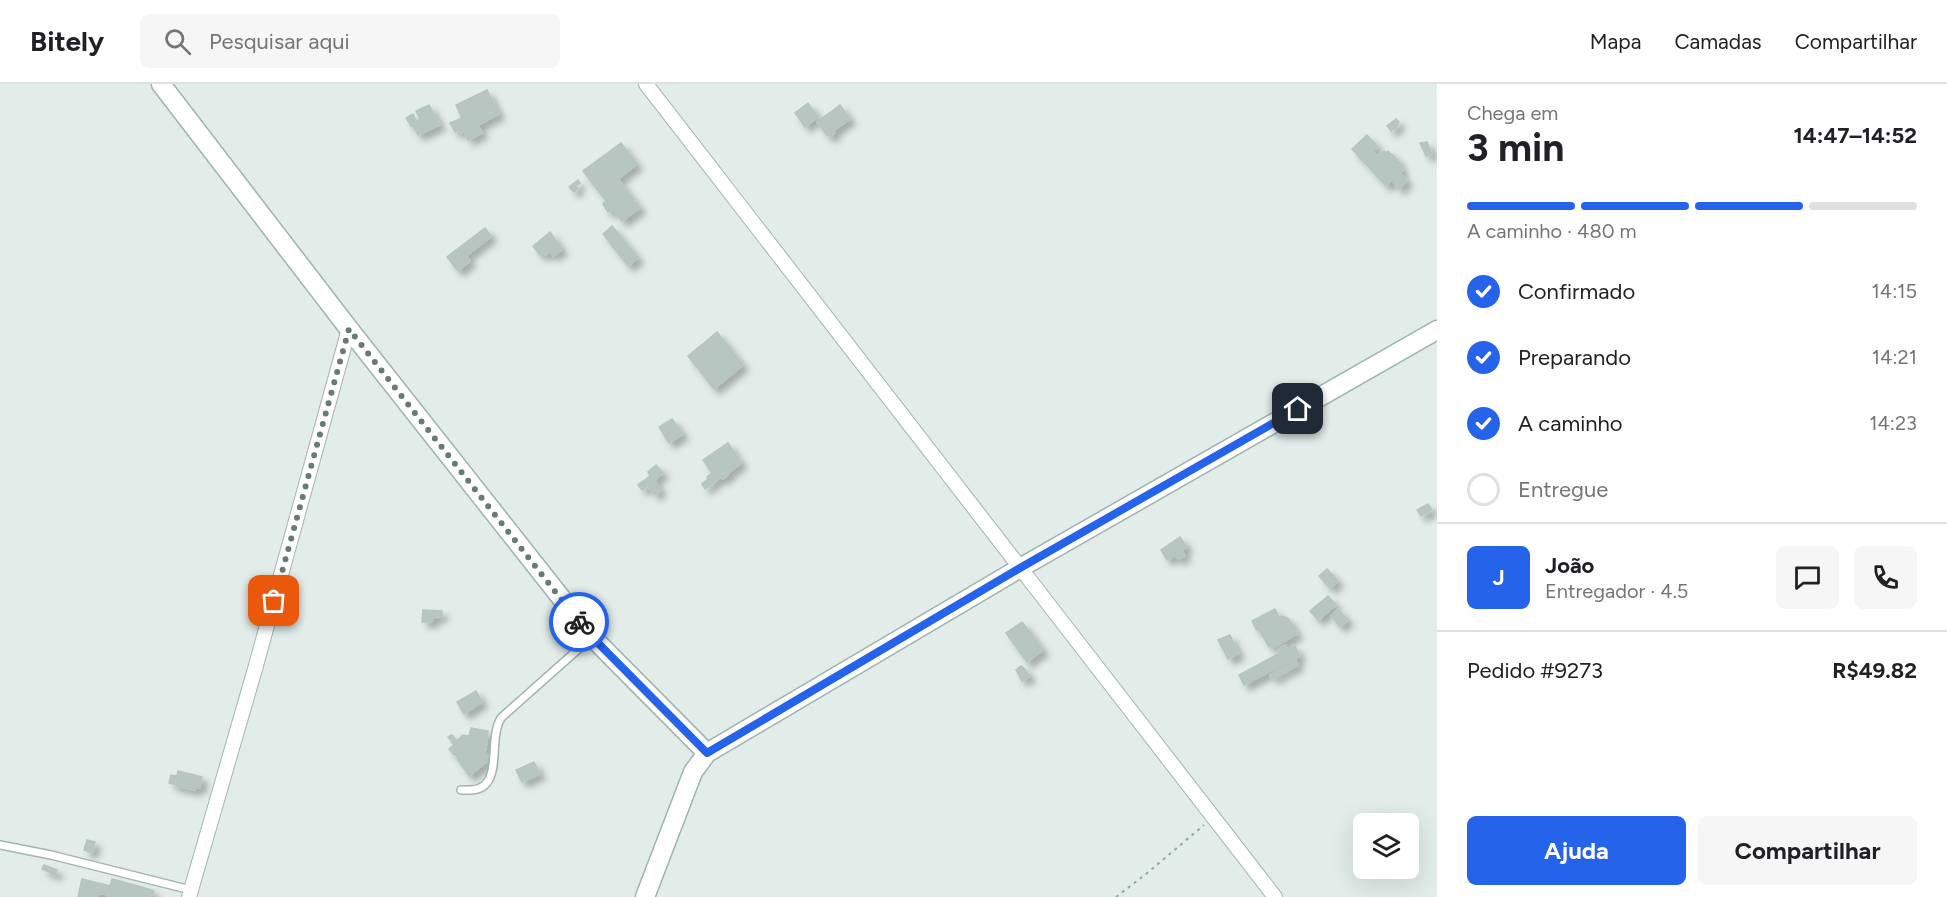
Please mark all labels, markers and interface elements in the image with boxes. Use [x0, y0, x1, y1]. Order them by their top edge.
search box [140, 14, 560, 68]
text: Bitely [30, 24, 104, 58]
icon: search [161, 25, 194, 58]
text: Pesquisar aqui [209, 28, 350, 55]
text: Mapa [1590, 29, 1641, 54]
text: Camadas [1674, 29, 1762, 54]
text: Compartilhar [1795, 29, 1917, 54]
text: Chega em [1467, 101, 1558, 125]
text: 14:47–14:52 [1794, 122, 1917, 149]
text: 3 min [1467, 124, 1564, 171]
text: A caminho · 480 m [1467, 219, 1637, 243]
icon: check [1467, 275, 1500, 308]
text: Confirmado [1518, 278, 1635, 305]
text: 14:15 [1872, 279, 1917, 303]
icon: check [1467, 341, 1500, 374]
text: Preparando [1518, 344, 1631, 371]
text: 14:21 [1872, 345, 1917, 369]
pin [1272, 383, 1323, 434]
icon: home [1281, 392, 1314, 425]
icon: check [1467, 407, 1500, 440]
text: A caminho [1518, 410, 1623, 437]
text: 14:23 [1869, 411, 1917, 435]
text: Entregue [1518, 476, 1608, 503]
button: chat [1776, 546, 1839, 609]
button: phone [1854, 546, 1917, 609]
text: João [1545, 552, 1594, 579]
text: J [1492, 564, 1505, 591]
pin [248, 575, 299, 626]
text: Entregador · 4.5 [1545, 579, 1688, 603]
icon: bag [257, 584, 290, 617]
courier [549, 592, 609, 652]
icon: bike [563, 606, 596, 639]
text: Pedido #9273 [1467, 657, 1603, 684]
text: R$49.82 [1832, 657, 1917, 684]
map controls [1353, 813, 1419, 879]
button: layers [1353, 813, 1419, 879]
button: Ajuda [1467, 816, 1686, 885]
button: Compartilhar [1698, 816, 1917, 885]

